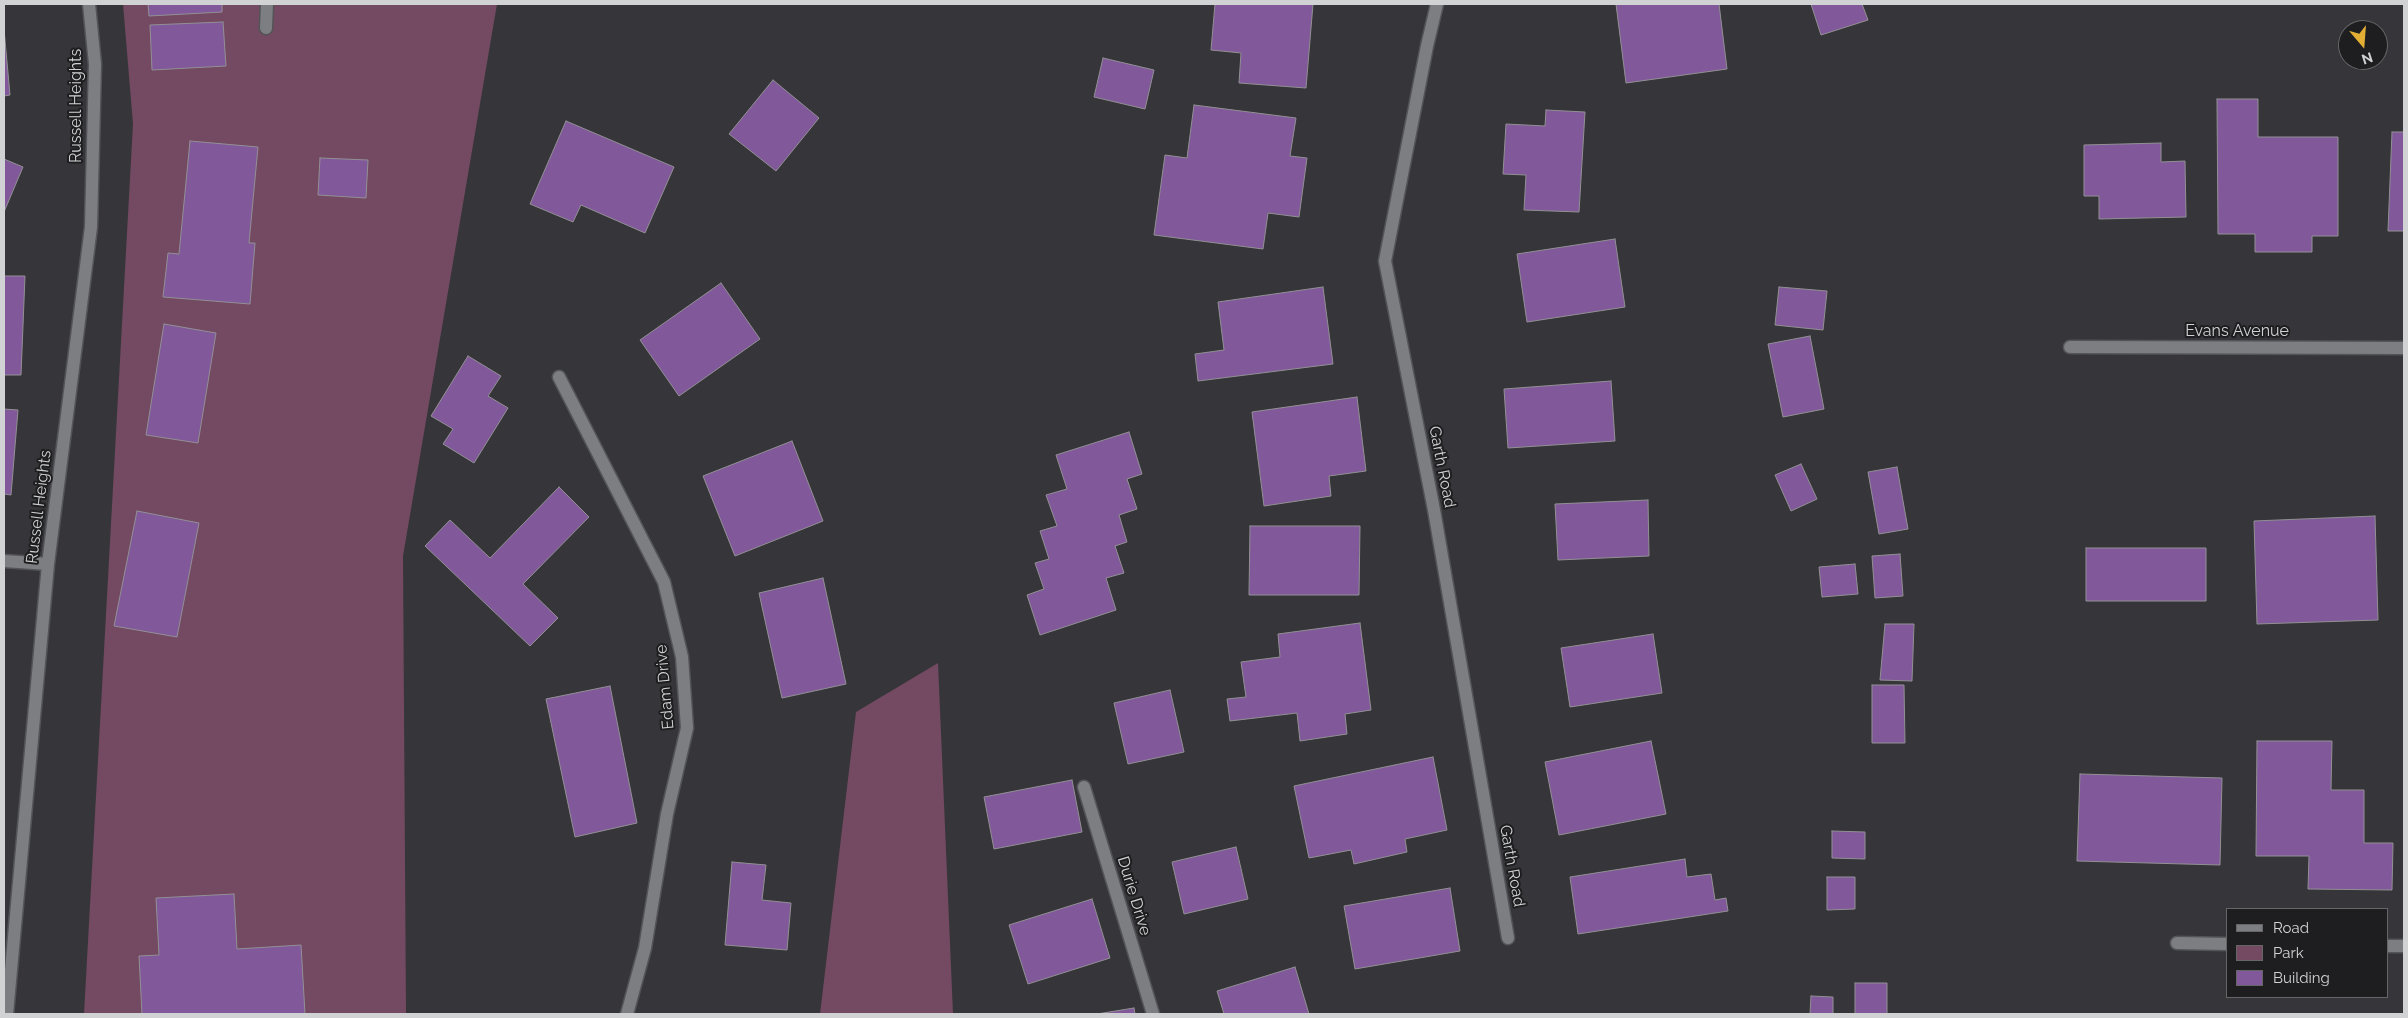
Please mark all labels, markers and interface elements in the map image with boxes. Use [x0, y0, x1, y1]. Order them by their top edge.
north arrow [2338, 20, 2388, 70]
street label: Russell Heights [66, 49, 86, 163]
text: N [2360, 49, 2375, 68]
street label: Evans Avenue [2185, 321, 2289, 341]
street label: Garth Road [1425, 424, 1459, 510]
street label: Russell Heights [23, 449, 55, 565]
street label: Edam Drive [652, 644, 678, 730]
street label: Garth Road [1495, 823, 1529, 909]
street label: Durie Drive [1113, 854, 1155, 938]
legend [2226, 908, 2388, 998]
text: Road [2273, 919, 2309, 937]
text: Park [2273, 944, 2304, 962]
text: Building [2273, 969, 2330, 987]

